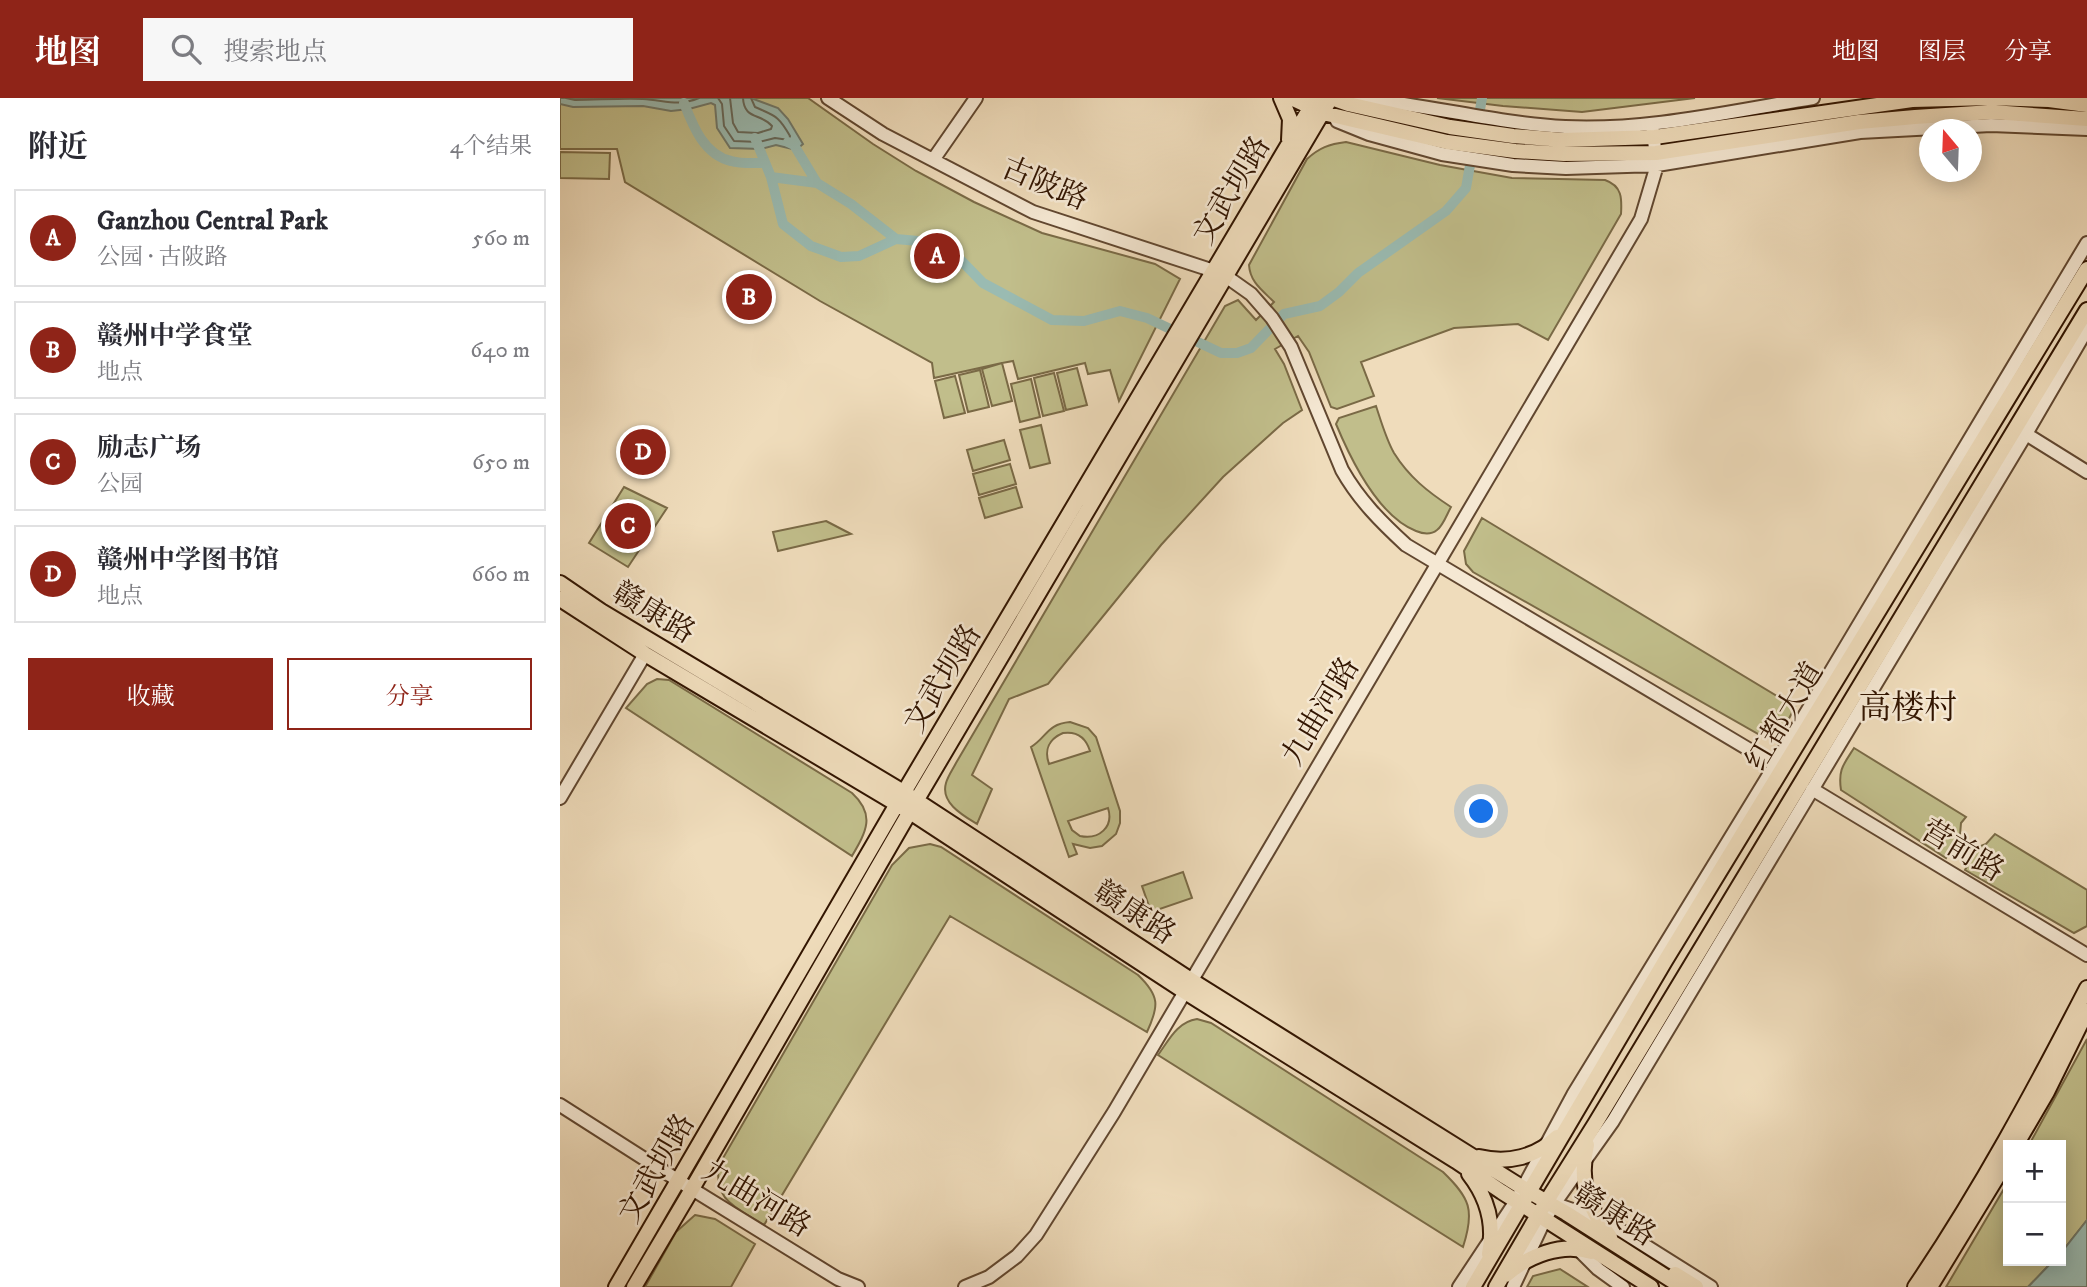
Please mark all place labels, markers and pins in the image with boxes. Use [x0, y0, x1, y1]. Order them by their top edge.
pin: A [914, 230, 960, 282]
pin: B [726, 271, 772, 323]
pin: D [620, 426, 666, 478]
pin: C [605, 500, 651, 552]

